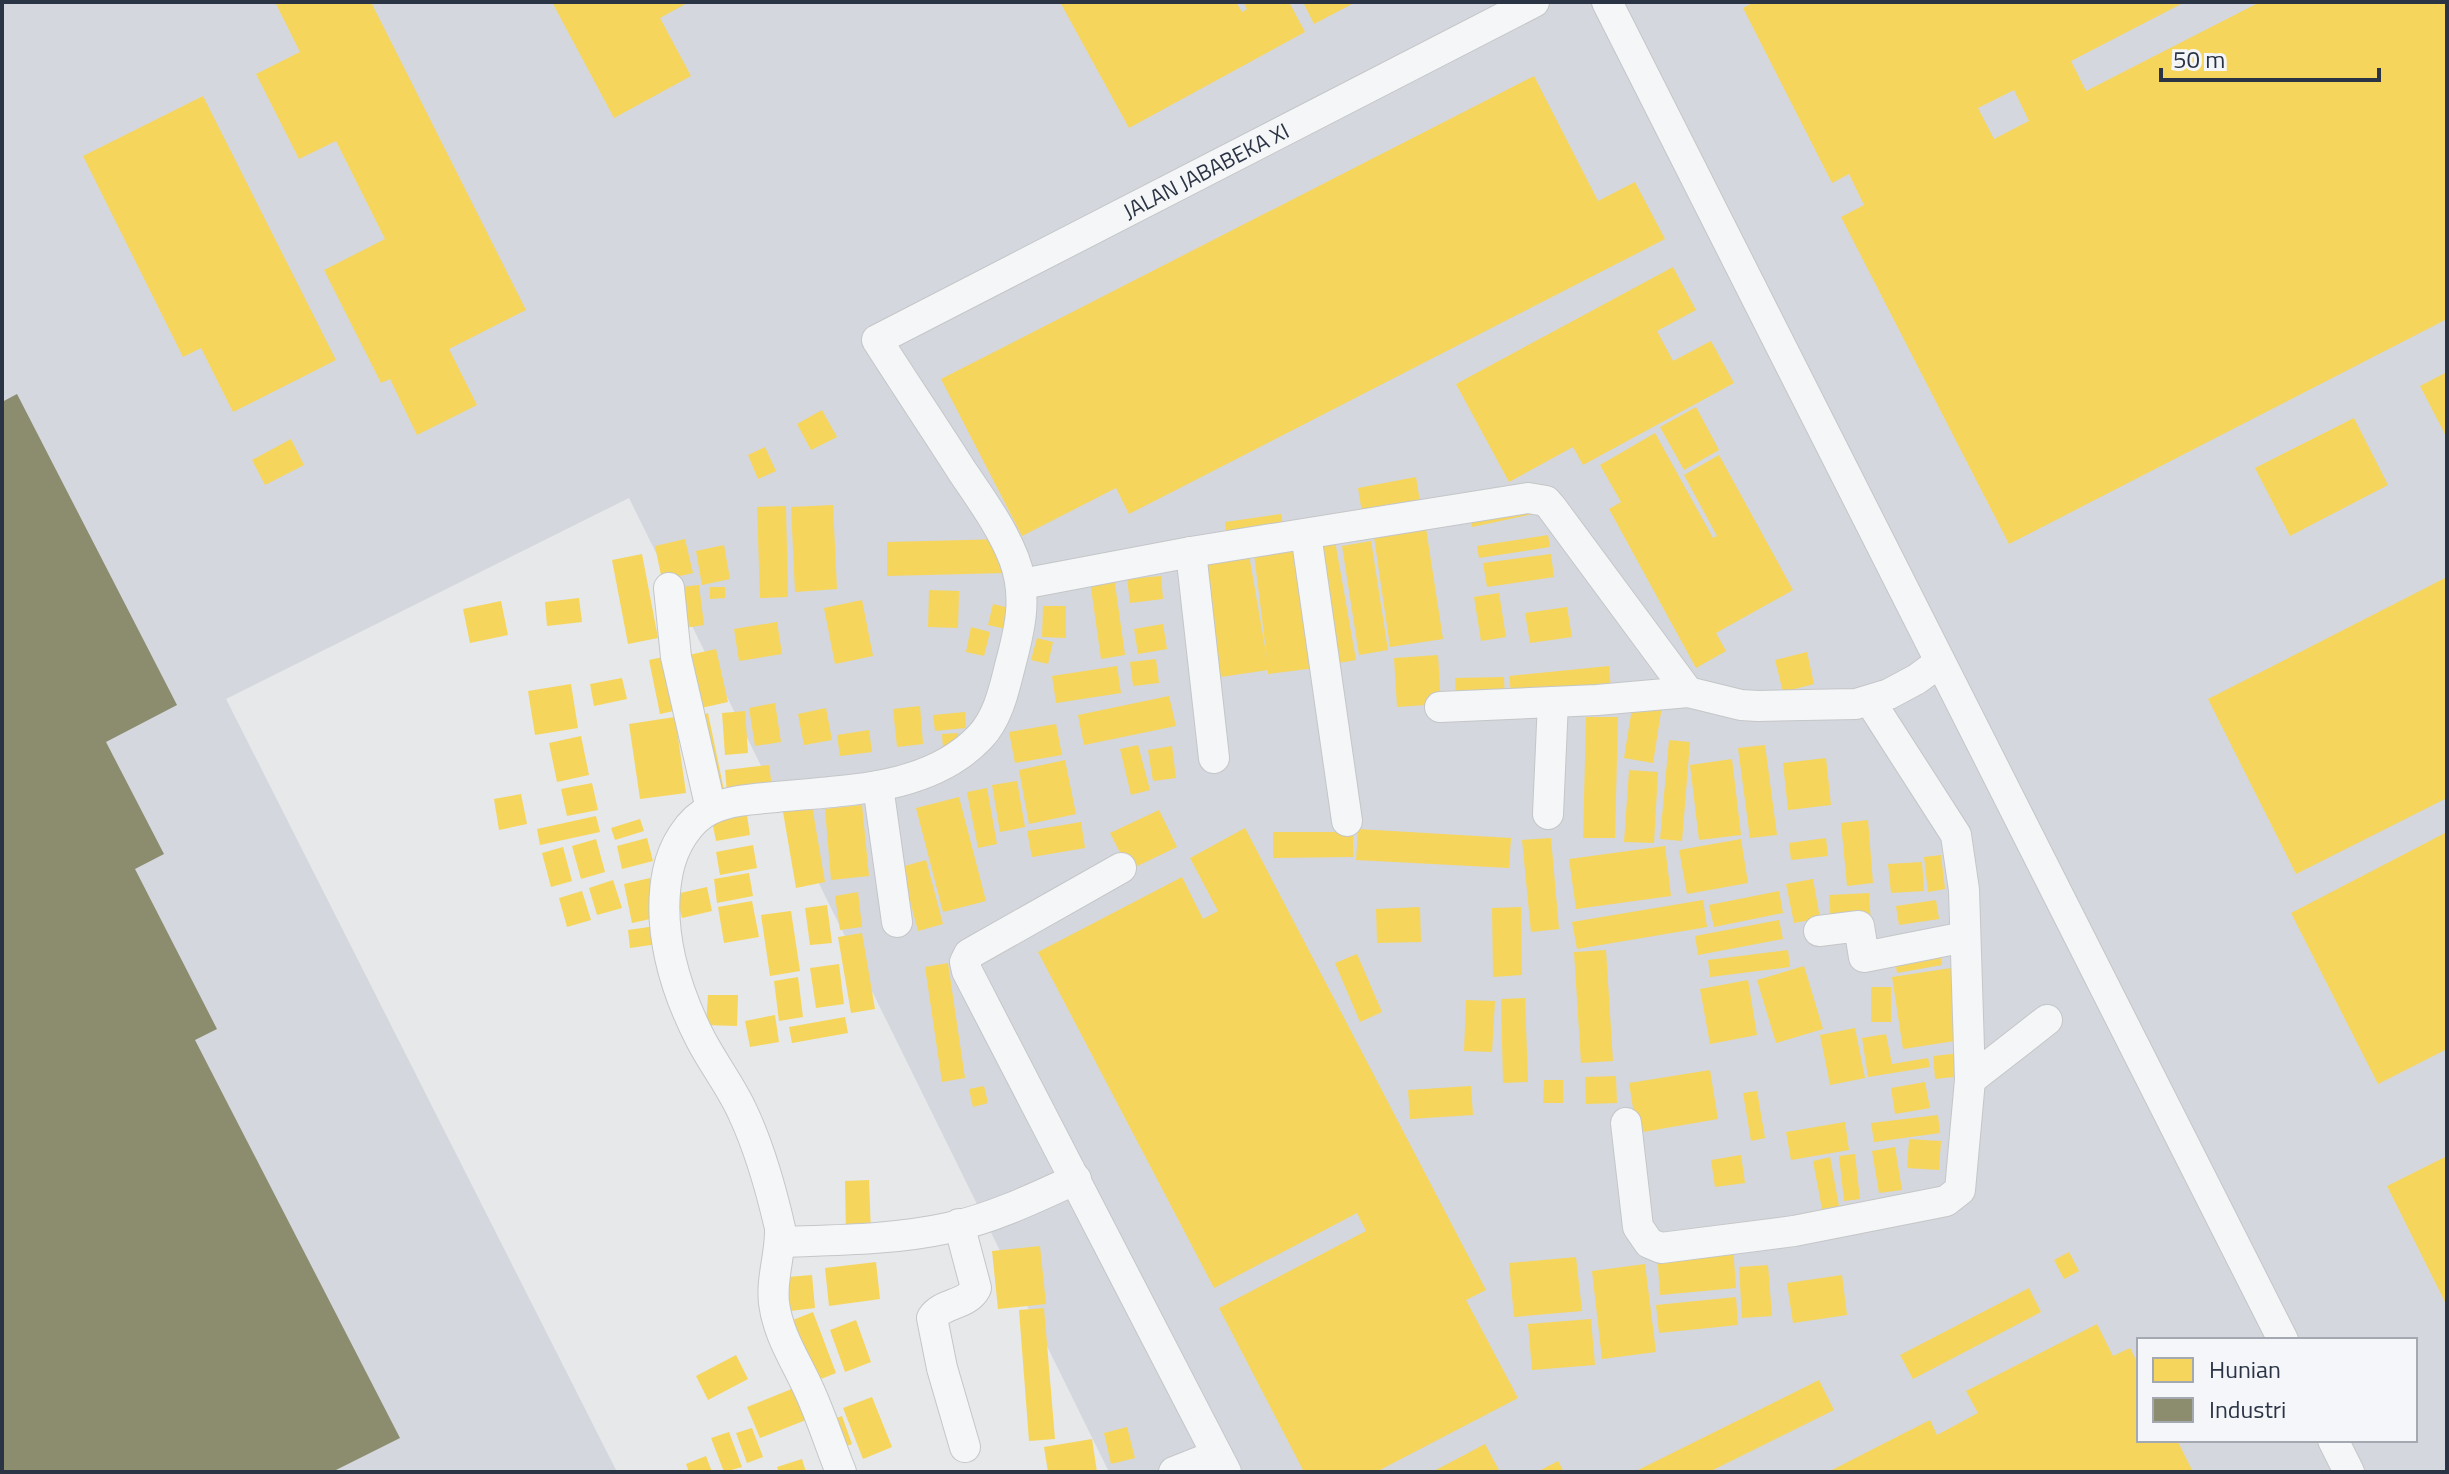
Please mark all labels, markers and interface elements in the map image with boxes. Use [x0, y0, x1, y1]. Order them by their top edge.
scale bar [2161, 32, 2379, 82]
text: 50 m [2173, 41, 2225, 77]
street label: JALAN JABABEKA XI [1117, 114, 1295, 228]
legend [2137, 1338, 2417, 1442]
text: Hunian [2209, 1351, 2281, 1387]
text: Industri [2209, 1391, 2286, 1427]

